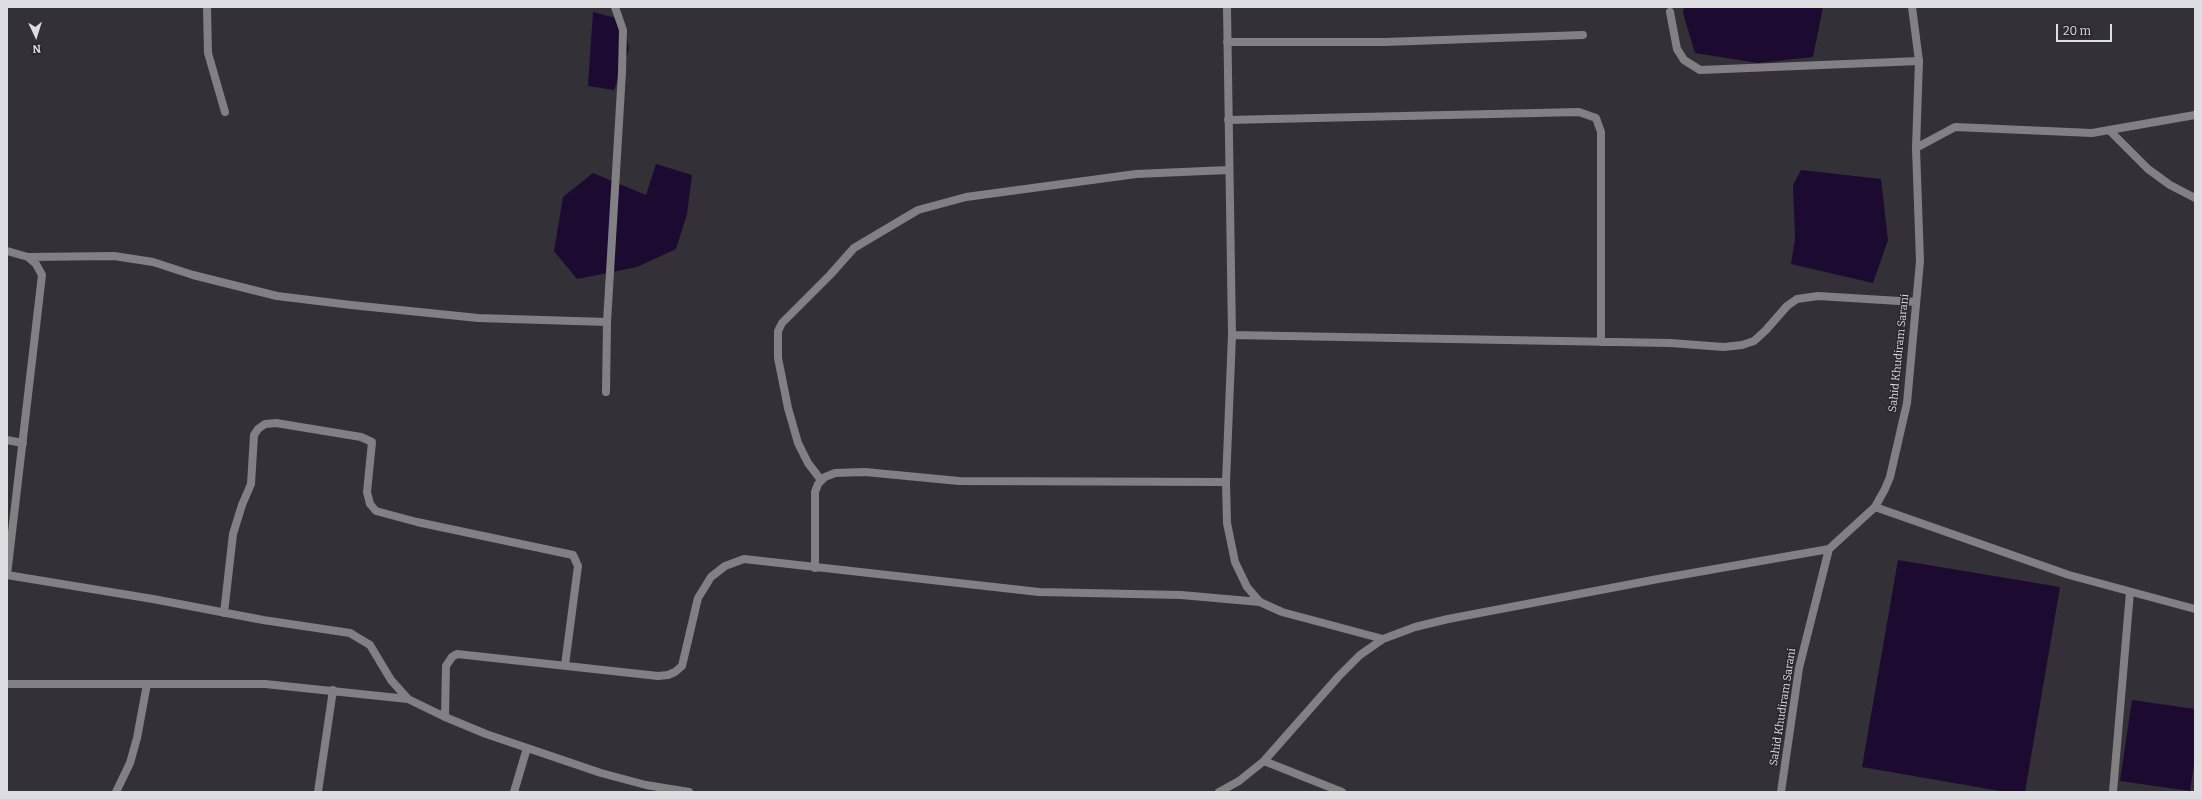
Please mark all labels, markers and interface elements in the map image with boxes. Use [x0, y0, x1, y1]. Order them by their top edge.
north arrow [16, 16, 56, 56]
scale bar [2058, 16, 2114, 42]
text: 20 m [2063, 24, 2091, 38]
text: N [32, 42, 42, 55]
street label: Sahid Khudiram Sarani [1886, 293, 1912, 413]
street label: Sahid Khudiram Sarani [1767, 647, 1799, 767]

